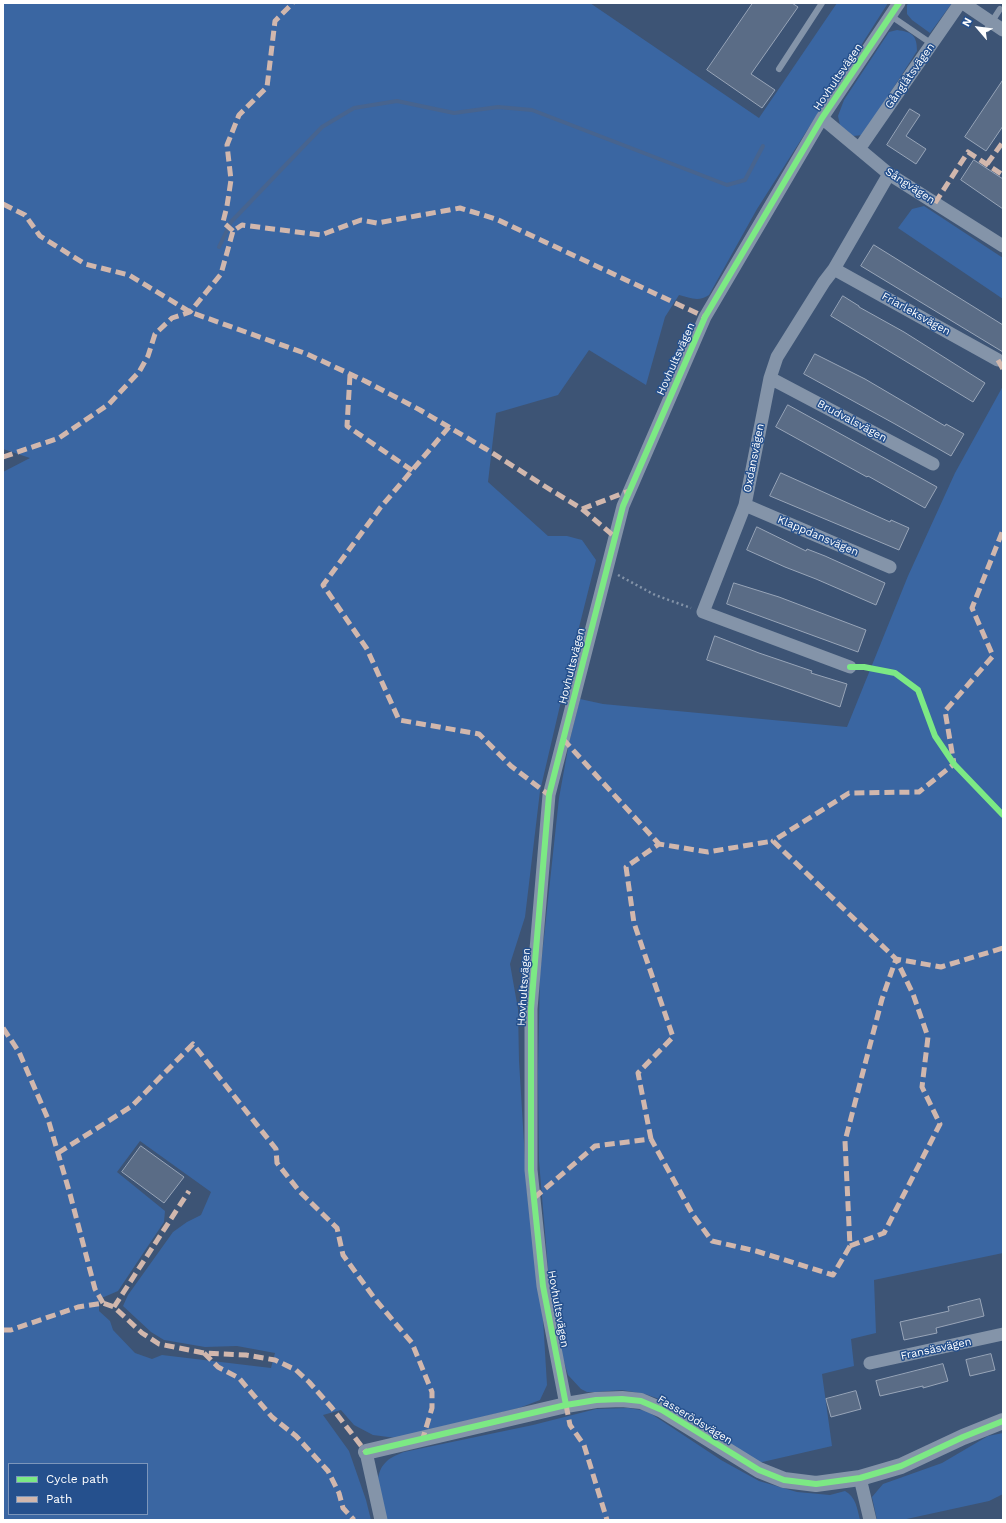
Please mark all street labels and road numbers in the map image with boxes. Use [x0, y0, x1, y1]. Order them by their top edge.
street label: Hovhultsvägen [811, 41, 865, 113]
street label: Gånglåtsvägen [882, 41, 938, 111]
street label: Sångvägen [883, 165, 937, 207]
street label: Friarleksvägen [879, 290, 953, 338]
street label: Hovhultsvägen [654, 321, 698, 397]
street label: Brudvalsvägen [815, 397, 889, 445]
street label: Oxdansvägen [741, 422, 767, 494]
street label: Klappdansvägen [775, 513, 861, 559]
street label: Hovhultsvägen [556, 627, 588, 705]
street label: Hovhultsvägen [515, 948, 533, 1026]
street label: Hovhultsvägen [545, 1269, 571, 1349]
street label: Fransäsvägen [899, 1335, 973, 1363]
street label: Fasserödsvägen [655, 1393, 735, 1447]

